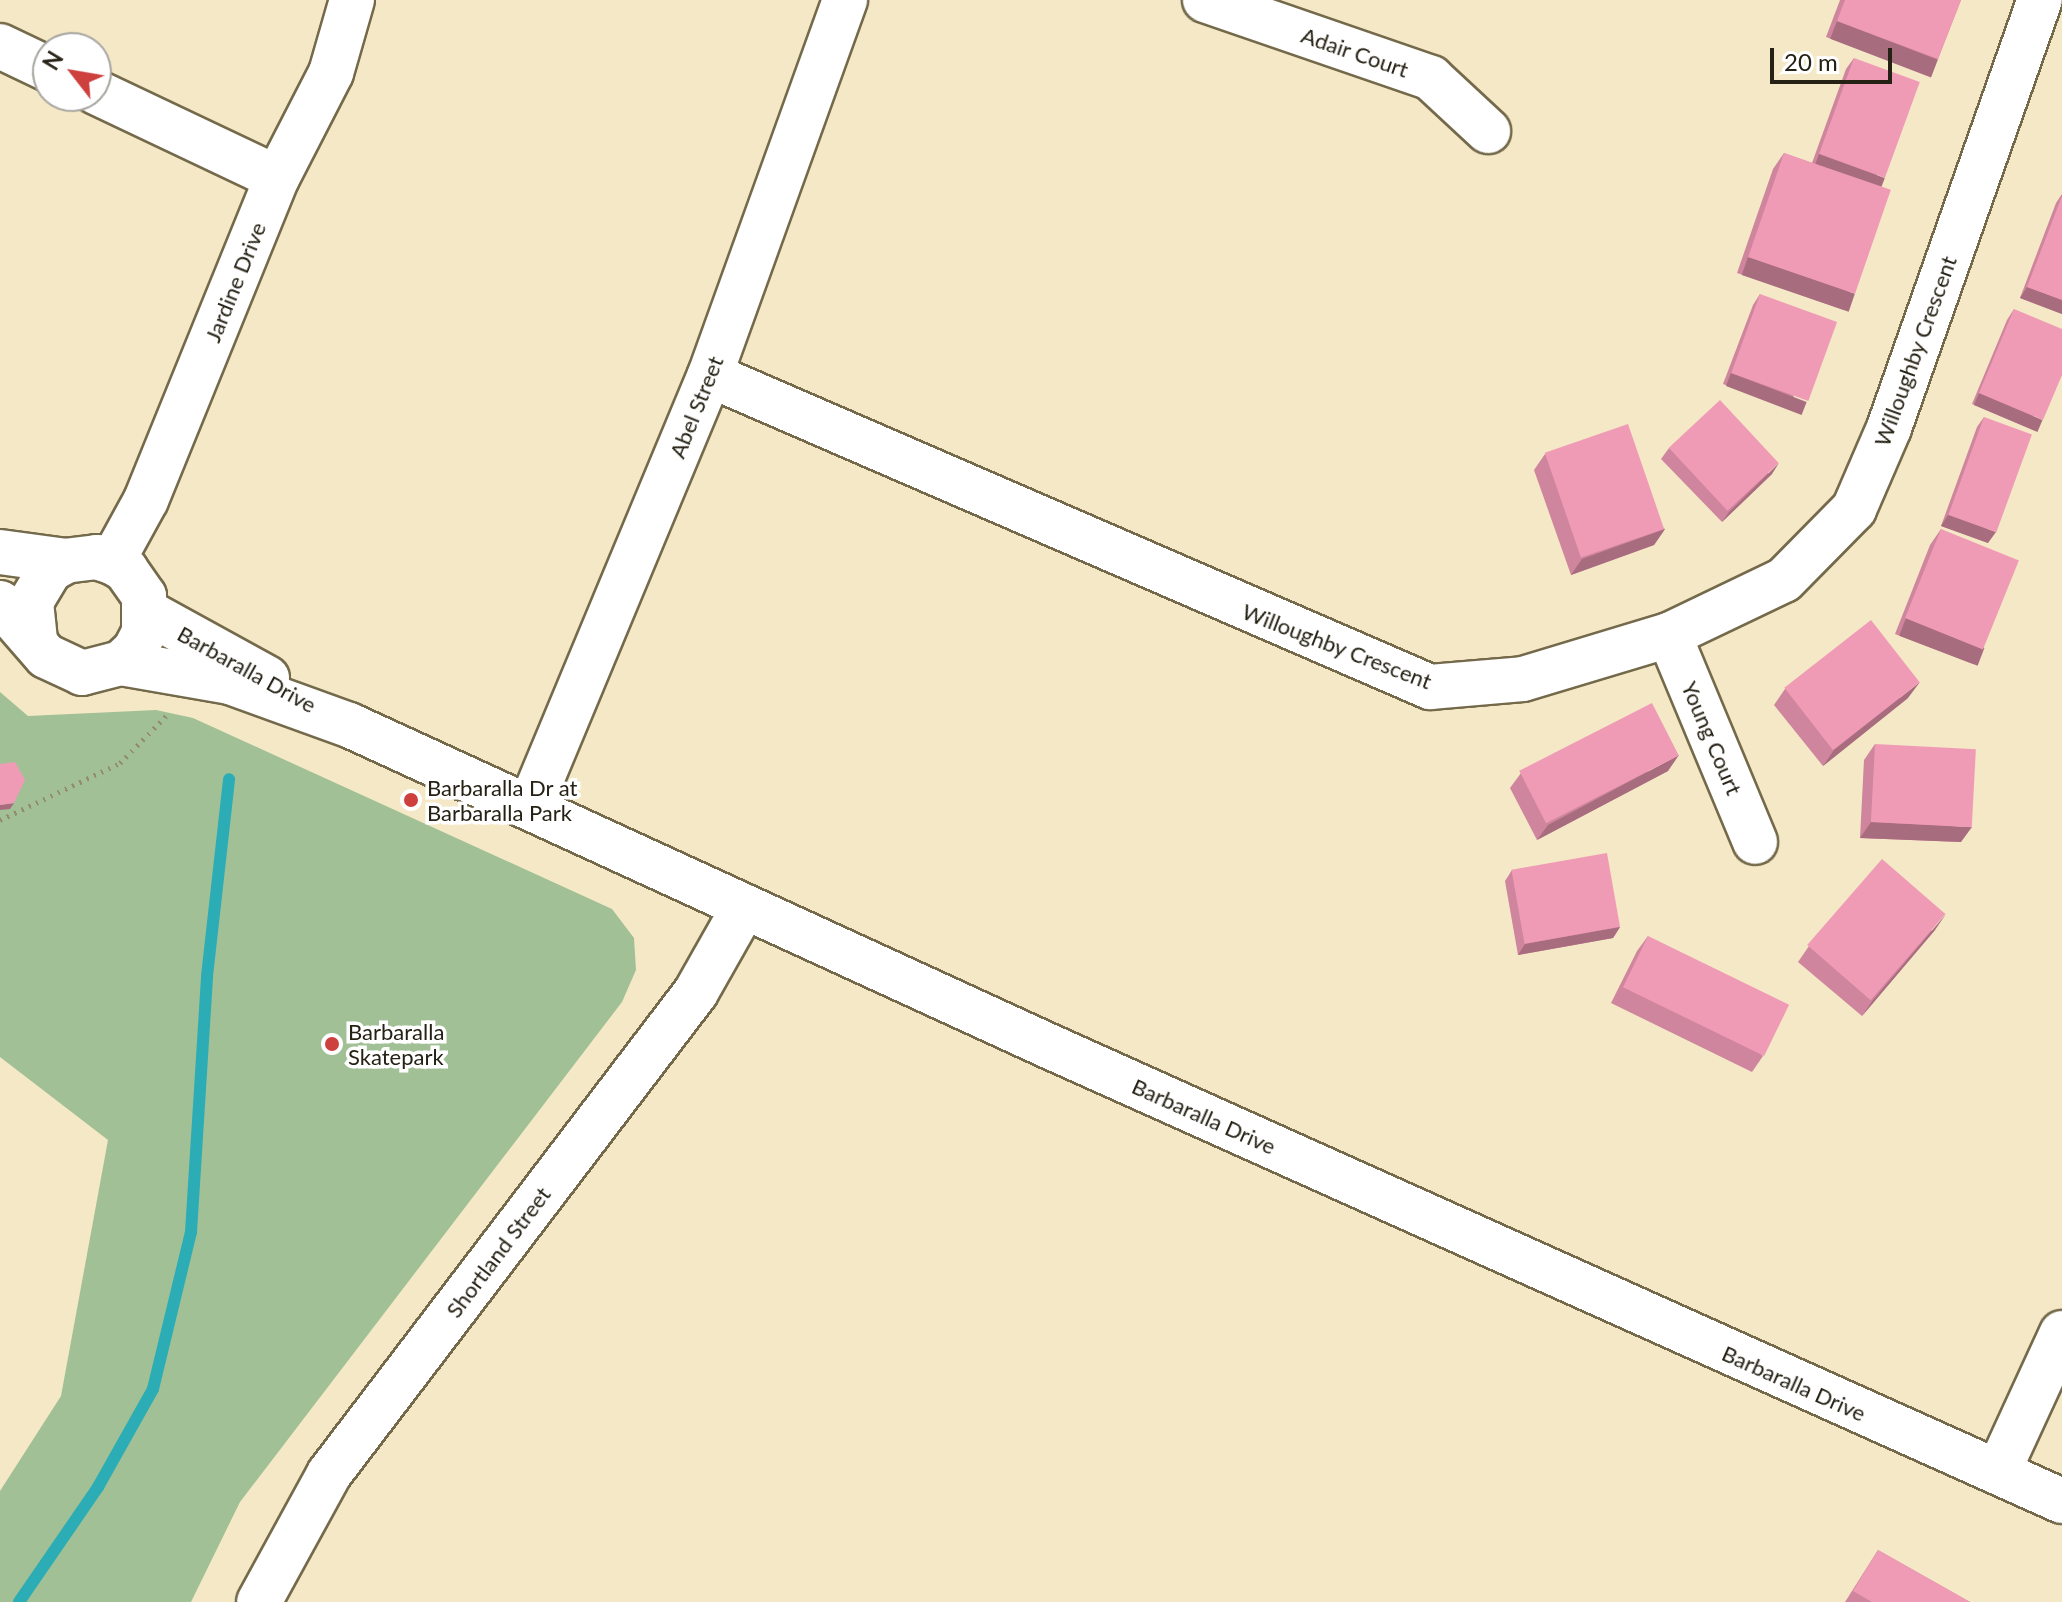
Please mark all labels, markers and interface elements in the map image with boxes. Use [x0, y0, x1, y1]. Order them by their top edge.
street label: Adair Court [1298, 21, 1412, 83]
north arrow [32, 32, 112, 112]
scale bar [1774, 32, 1896, 82]
text: N [37, 46, 69, 75]
text: 20 m [1784, 47, 1838, 76]
street label: Jardine Drive [199, 218, 271, 346]
street label: Willoughby Crescent [1868, 252, 1962, 450]
street label: Abel Street [664, 352, 728, 462]
street label: Willoughby Crescent [1238, 598, 1436, 694]
street label: Barbaralla Drive [173, 620, 321, 718]
street label: Young Court [1676, 677, 1748, 799]
place label: Barbaralla Dr at Barbaralla Park [427, 774, 578, 826]
marker: Barbaralla Dr at Barbaralla Park [402, 791, 420, 809]
place label: Barbaralla Skatepark [348, 1018, 444, 1070]
marker: Barbaralla Skatepark [323, 1035, 341, 1053]
street label: Barbaralla Drive [1128, 1073, 1280, 1159]
street label: Shortland Street [440, 1181, 556, 1323]
street label: Barbaralla Drive [1718, 1340, 1870, 1426]

